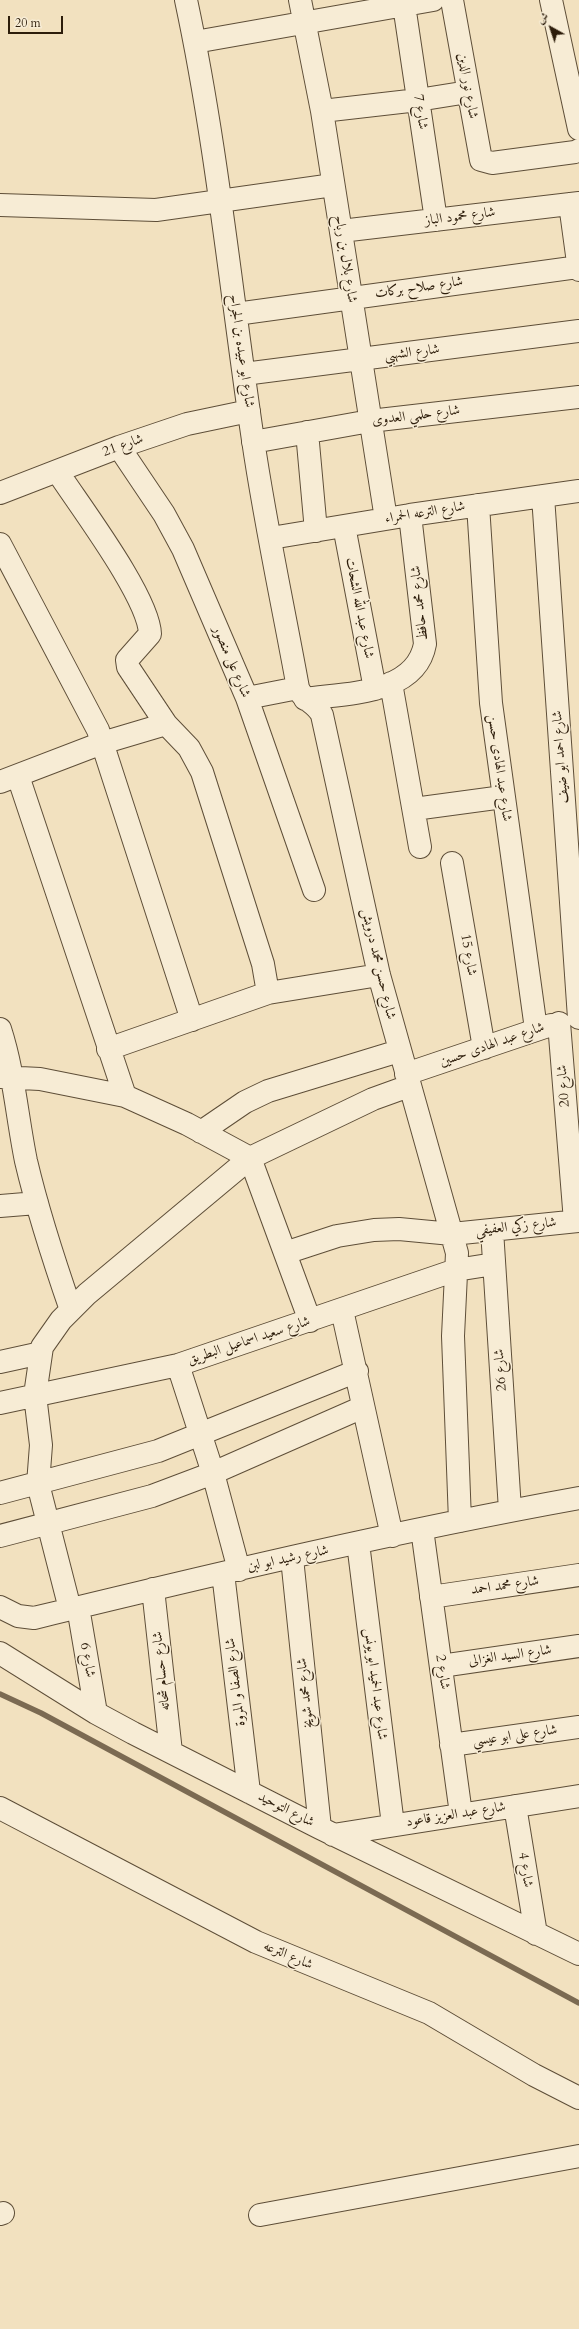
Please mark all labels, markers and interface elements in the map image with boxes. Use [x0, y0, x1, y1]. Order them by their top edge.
scale bar [10, 8, 65, 34]
north arrow [531, 8, 571, 48]
text: ش [534, 9, 552, 28]
text: 20 m [15, 15, 41, 31]
street label: شارع نور الدين [453, 52, 481, 120]
street label: شارع 7 [409, 93, 431, 131]
street label: شارع محمود الباز [424, 204, 496, 230]
street label: شارع بلال بن رباح [330, 214, 360, 304]
street label: شارع صلاح بركات [374, 273, 464, 303]
street label: شارع ابو عبيده بن الجراح [225, 293, 257, 409]
street label: شارع الشهبي [383, 341, 441, 365]
street label: شارع حلمي العدوى [371, 402, 461, 430]
street label: شارع 21 [100, 431, 146, 461]
street label: شارع الترعه الحمراء [384, 498, 466, 528]
street label: شارع عبد الله الشحات [341, 556, 377, 660]
street label: شارع محمد حافظ [408, 565, 432, 641]
street label: شارع على منصور [208, 624, 254, 700]
street label: شارع احمد ابو ضيف [549, 710, 573, 804]
street label: شارع عبد الهادى حسن [483, 713, 515, 823]
street label: شارع حسن محمد درويش [357, 907, 399, 1021]
street label: شارع 15 [456, 933, 480, 977]
street label: شارع عبد الهادى حسين [437, 1019, 547, 1071]
street label: شارع 20 [554, 1064, 574, 1108]
street label: شارع زكي العفيفي [475, 1214, 557, 1240]
street label: شارع سعيد اسماعيل البطريق [185, 1313, 313, 1369]
street label: شارع 26 [491, 1348, 511, 1392]
street label: شارع رشيد ابو لبن [246, 1542, 330, 1576]
street label: شارع محمد احمد [470, 1573, 540, 1599]
street label: شارع عبد الحميد ابو يونس [360, 1627, 390, 1741]
street label: شارع حسام شحاته [149, 1631, 175, 1711]
street label: شارع الصفا و المروة [222, 1637, 250, 1727]
street label: شارع 6 [76, 1641, 98, 1679]
street label: شارع السيد الغزالى [467, 1642, 553, 1670]
street label: شارع 2 [431, 1653, 453, 1691]
street label: شارع محمد شويخ [294, 1657, 318, 1729]
street label: شارع على ابو عيسي [472, 1722, 558, 1750]
street label: شارع التوحيد [255, 1789, 317, 1831]
street label: شارع عبد العزيز قاعود [405, 1799, 507, 1831]
street label: شارع 4 [514, 1851, 536, 1889]
street label: شارع الترعه [261, 1938, 315, 1974]

